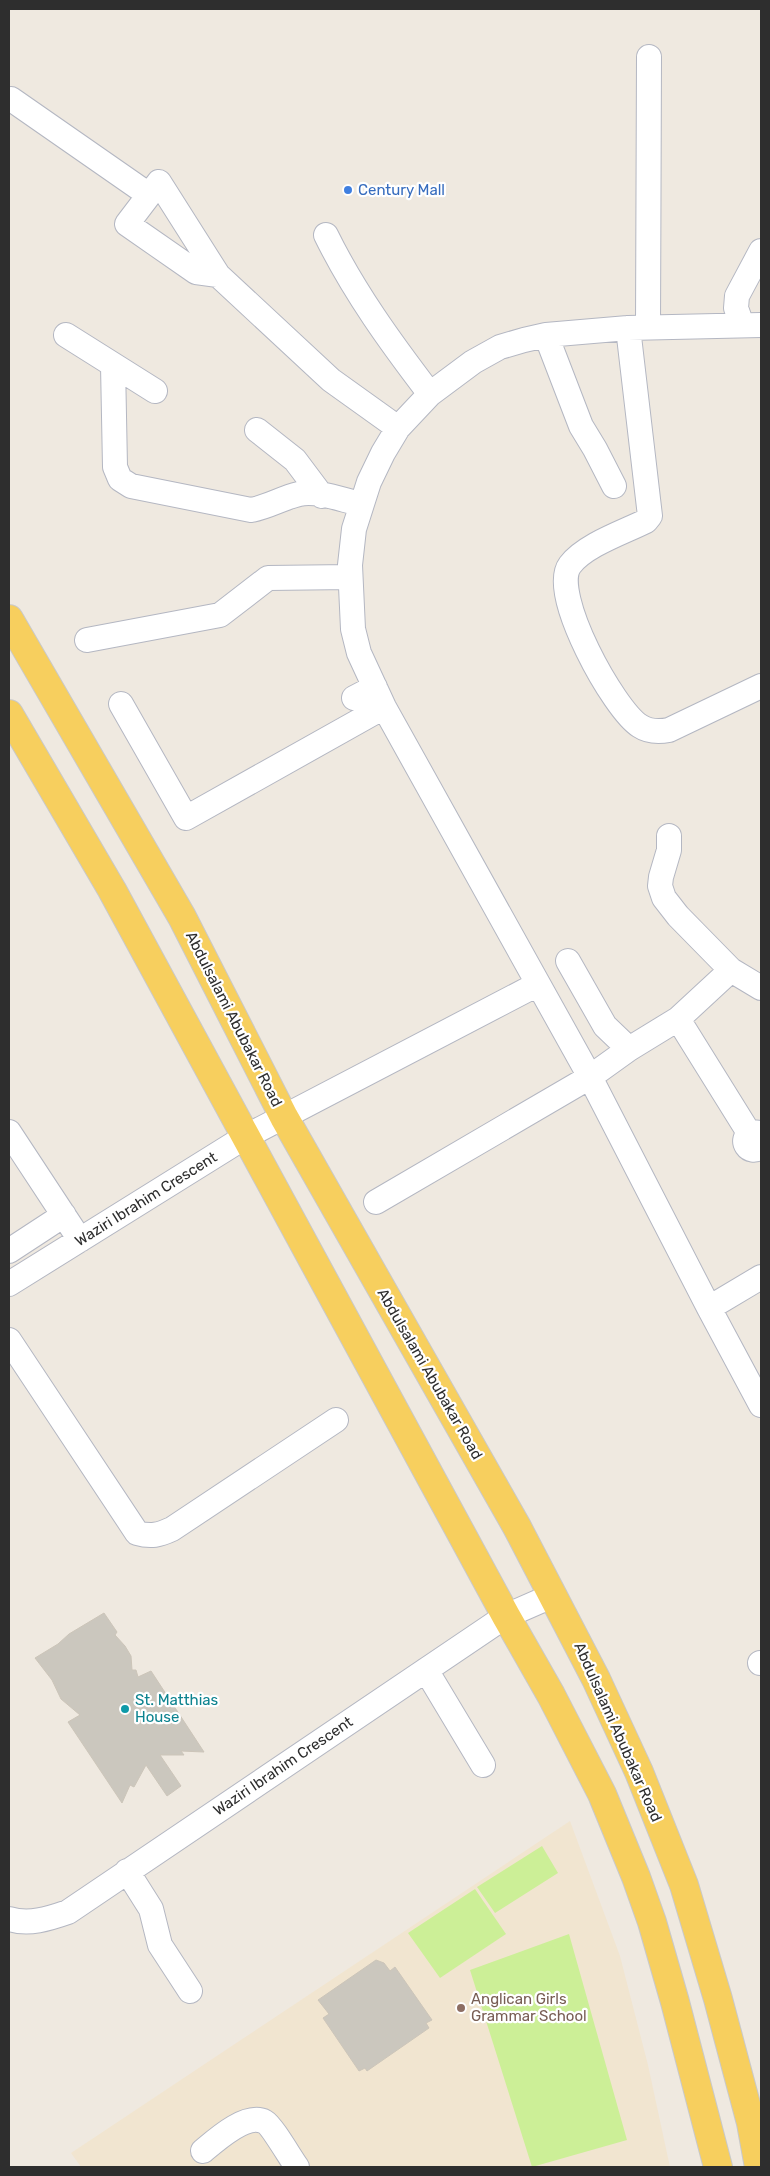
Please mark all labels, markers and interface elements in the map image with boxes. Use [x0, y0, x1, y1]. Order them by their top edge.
place label: Century Mall [358, 181, 445, 199]
marker: Century Mall [342, 184, 354, 196]
street label: Abdulsalami Abubakar Road [182, 928, 286, 1110]
street label: Waziri Ibrahim Crescent [72, 1148, 220, 1250]
street label: Abdulsalami Abubakar Road [374, 1285, 486, 1463]
street label: Abdulsalami Abubakar Road [570, 1640, 666, 1824]
place label: St. Matthias House [135, 1691, 219, 1726]
marker: St. Matthias House [119, 1703, 131, 1715]
street label: Waziri Ibrahim Crescent [210, 1713, 356, 1819]
place label: Anglican Girls Grammar School [471, 1990, 587, 2025]
marker: Anglican Girls Grammar School [455, 2002, 467, 2014]

